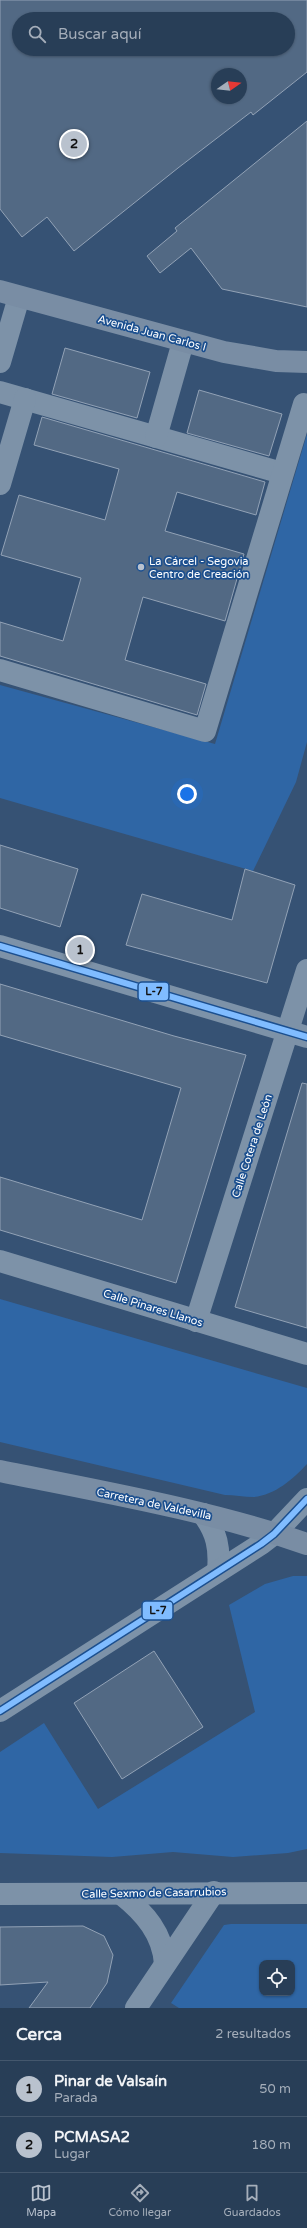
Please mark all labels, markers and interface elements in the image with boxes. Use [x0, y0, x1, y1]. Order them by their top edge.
search box [12, 12, 295, 56]
icon: search [26, 23, 48, 45]
text: Buscar aquí [58, 25, 141, 43]
north arrow [211, 68, 247, 104]
pin: 2 [61, 129, 87, 159]
street label: Avenida Juan Carlos I [96, 312, 208, 354]
place label: La Cárcel - Segovia Centro de Creación [149, 555, 249, 581]
marker: La Cárcel - Segovia Centro de Creación [136, 562, 146, 572]
your location [177, 784, 197, 804]
pin: 1 [67, 935, 93, 965]
line badge: L-7 [138, 982, 169, 1001]
text: L-7 [145, 985, 163, 998]
street label: Calle Cotera de León [229, 1093, 275, 1199]
street label: Calle Pinares Llanos [102, 1287, 204, 1329]
street label: Carretera de Valdevilla [95, 1485, 213, 1523]
line badge: L-7 [142, 1601, 173, 1620]
text: L-7 [149, 1604, 167, 1617]
street label: Calle Sexmo de Casarrubios [81, 1885, 227, 1901]
map controls [259, 1960, 295, 1996]
button: locate [259, 1960, 295, 1996]
text: Cerca [16, 2024, 62, 2045]
text: 2 resultados [215, 2026, 291, 2042]
text: Pinar de Valsaín [54, 2072, 167, 2090]
text: 1 [25, 2081, 33, 2097]
text: 50 m [259, 2081, 291, 2097]
text: Parada [54, 2090, 98, 2106]
text: PCMASA2 [54, 2128, 130, 2146]
text: 2 [25, 2137, 33, 2153]
text: 180 m [251, 2137, 291, 2153]
text: Lugar [54, 2146, 90, 2162]
tab: Mapa [26, 2182, 56, 2219]
tab: Cómo llegar [108, 2182, 171, 2219]
tab: Guardados [224, 2182, 281, 2219]

